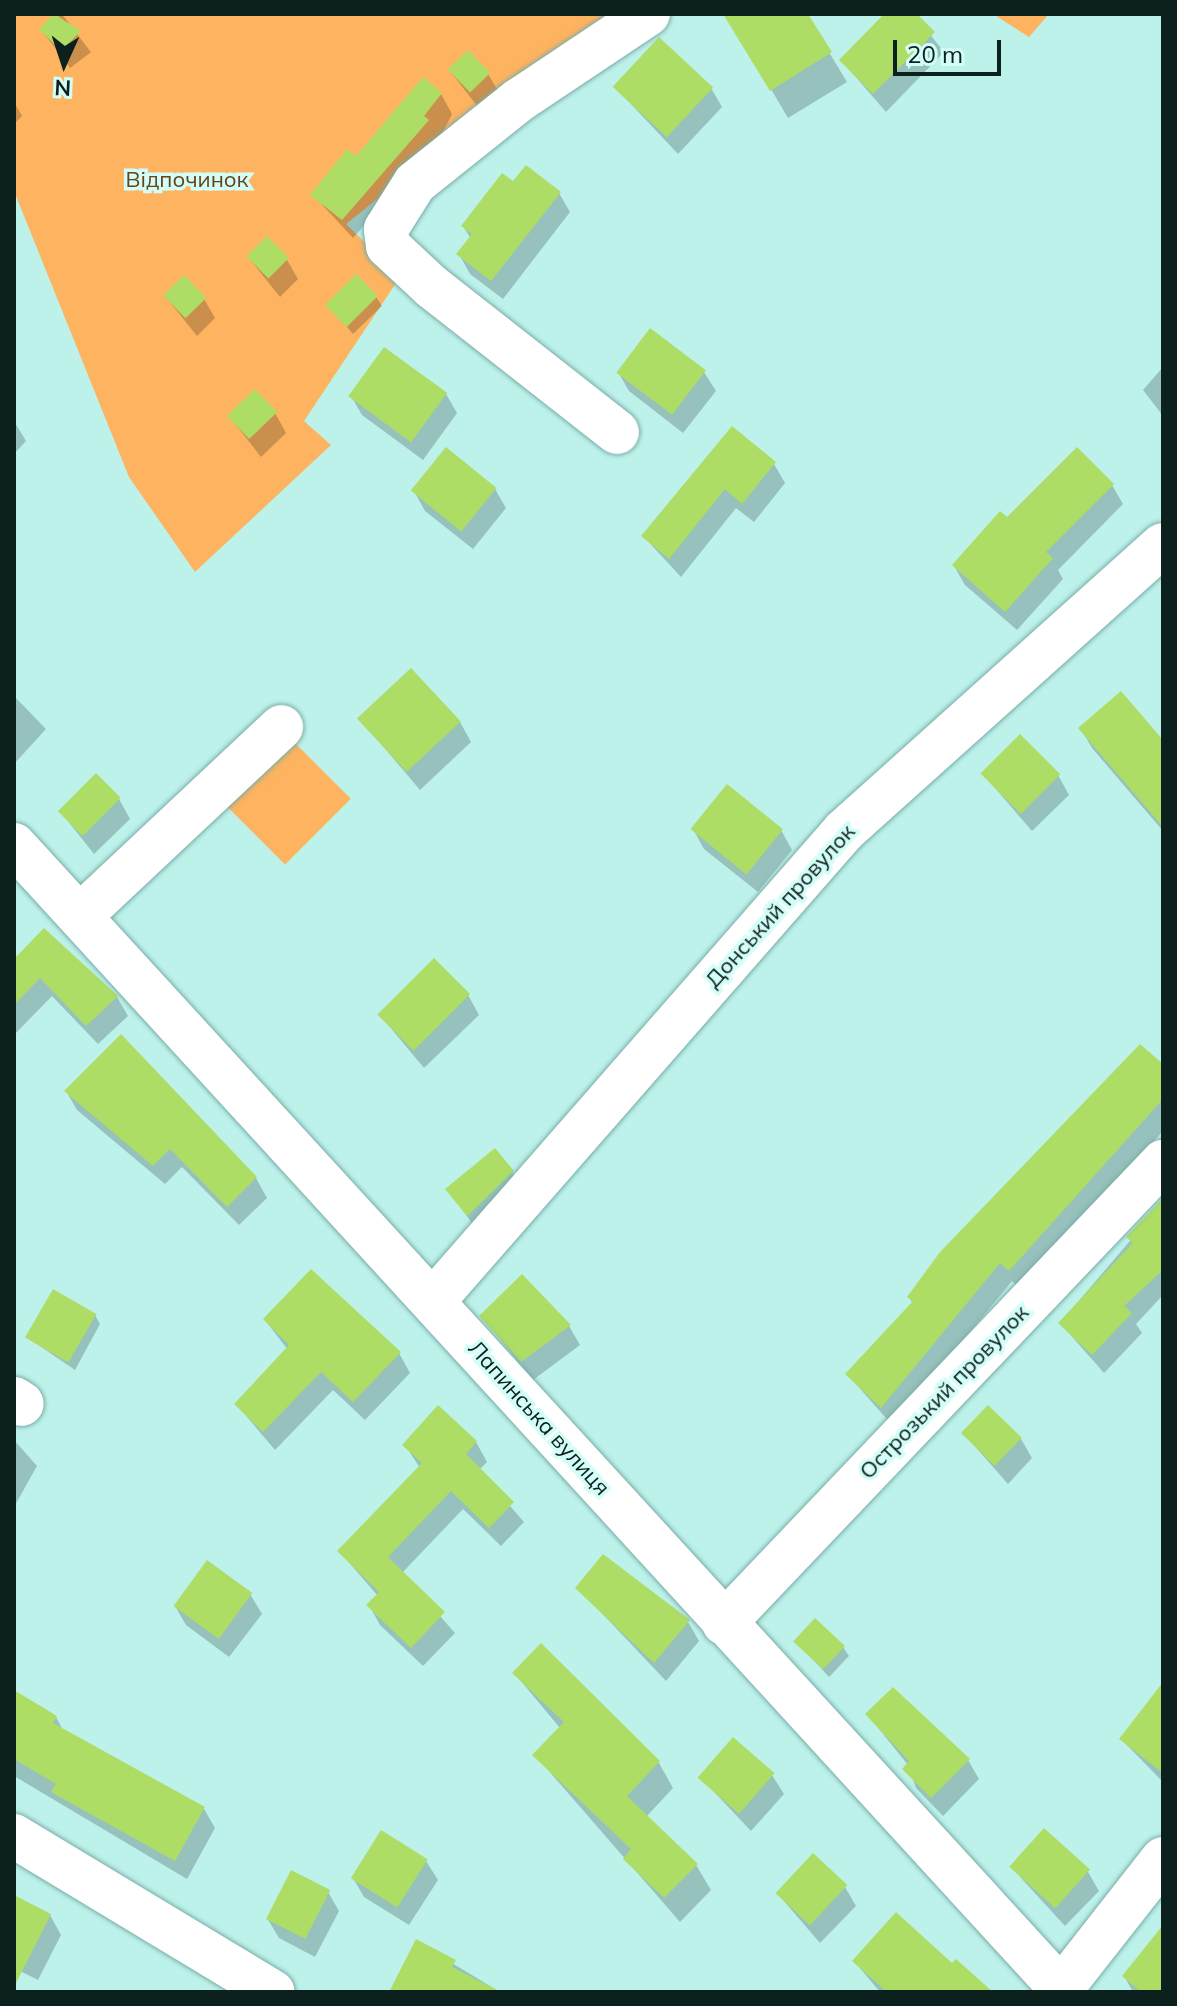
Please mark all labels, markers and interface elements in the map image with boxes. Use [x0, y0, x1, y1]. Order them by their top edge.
north arrow [24, 24, 104, 104]
scale bar [897, 24, 1005, 74]
text: 20 m [907, 39, 963, 69]
text: N [54, 74, 72, 102]
park label: Відпочинок [126, 167, 248, 193]
street label: Донський провулок [700, 819, 860, 993]
street label: Острозький провулок [854, 1300, 1034, 1484]
street label: Лапинська вулиця [463, 1335, 615, 1501]

